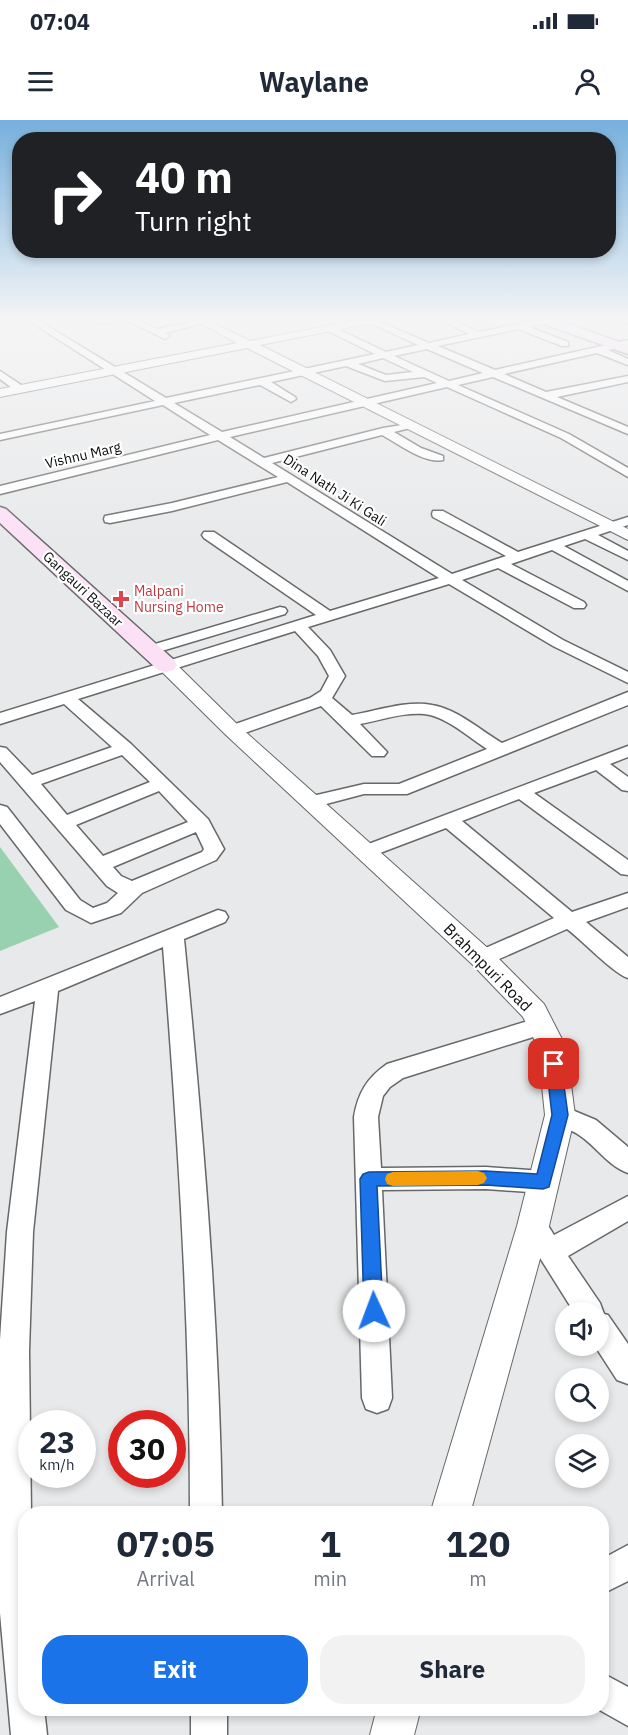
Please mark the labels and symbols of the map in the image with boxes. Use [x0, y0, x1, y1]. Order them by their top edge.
street label: Vishnu Marg [43, 437, 123, 472]
street label: Dina Nath Ji Ki Gali [280, 450, 390, 530]
street label: Gangauri Bazaar [39, 547, 127, 631]
place label: Malpani Nursing Home [134, 582, 224, 616]
marker: Malpani Nursing Home [112, 590, 130, 608]
street label: Brahmpuri Road [440, 919, 536, 1015]
pin [528, 1038, 579, 1089]
position arrow [342, 1279, 406, 1343]
speed limit sign: 30 [108, 1410, 186, 1488]

